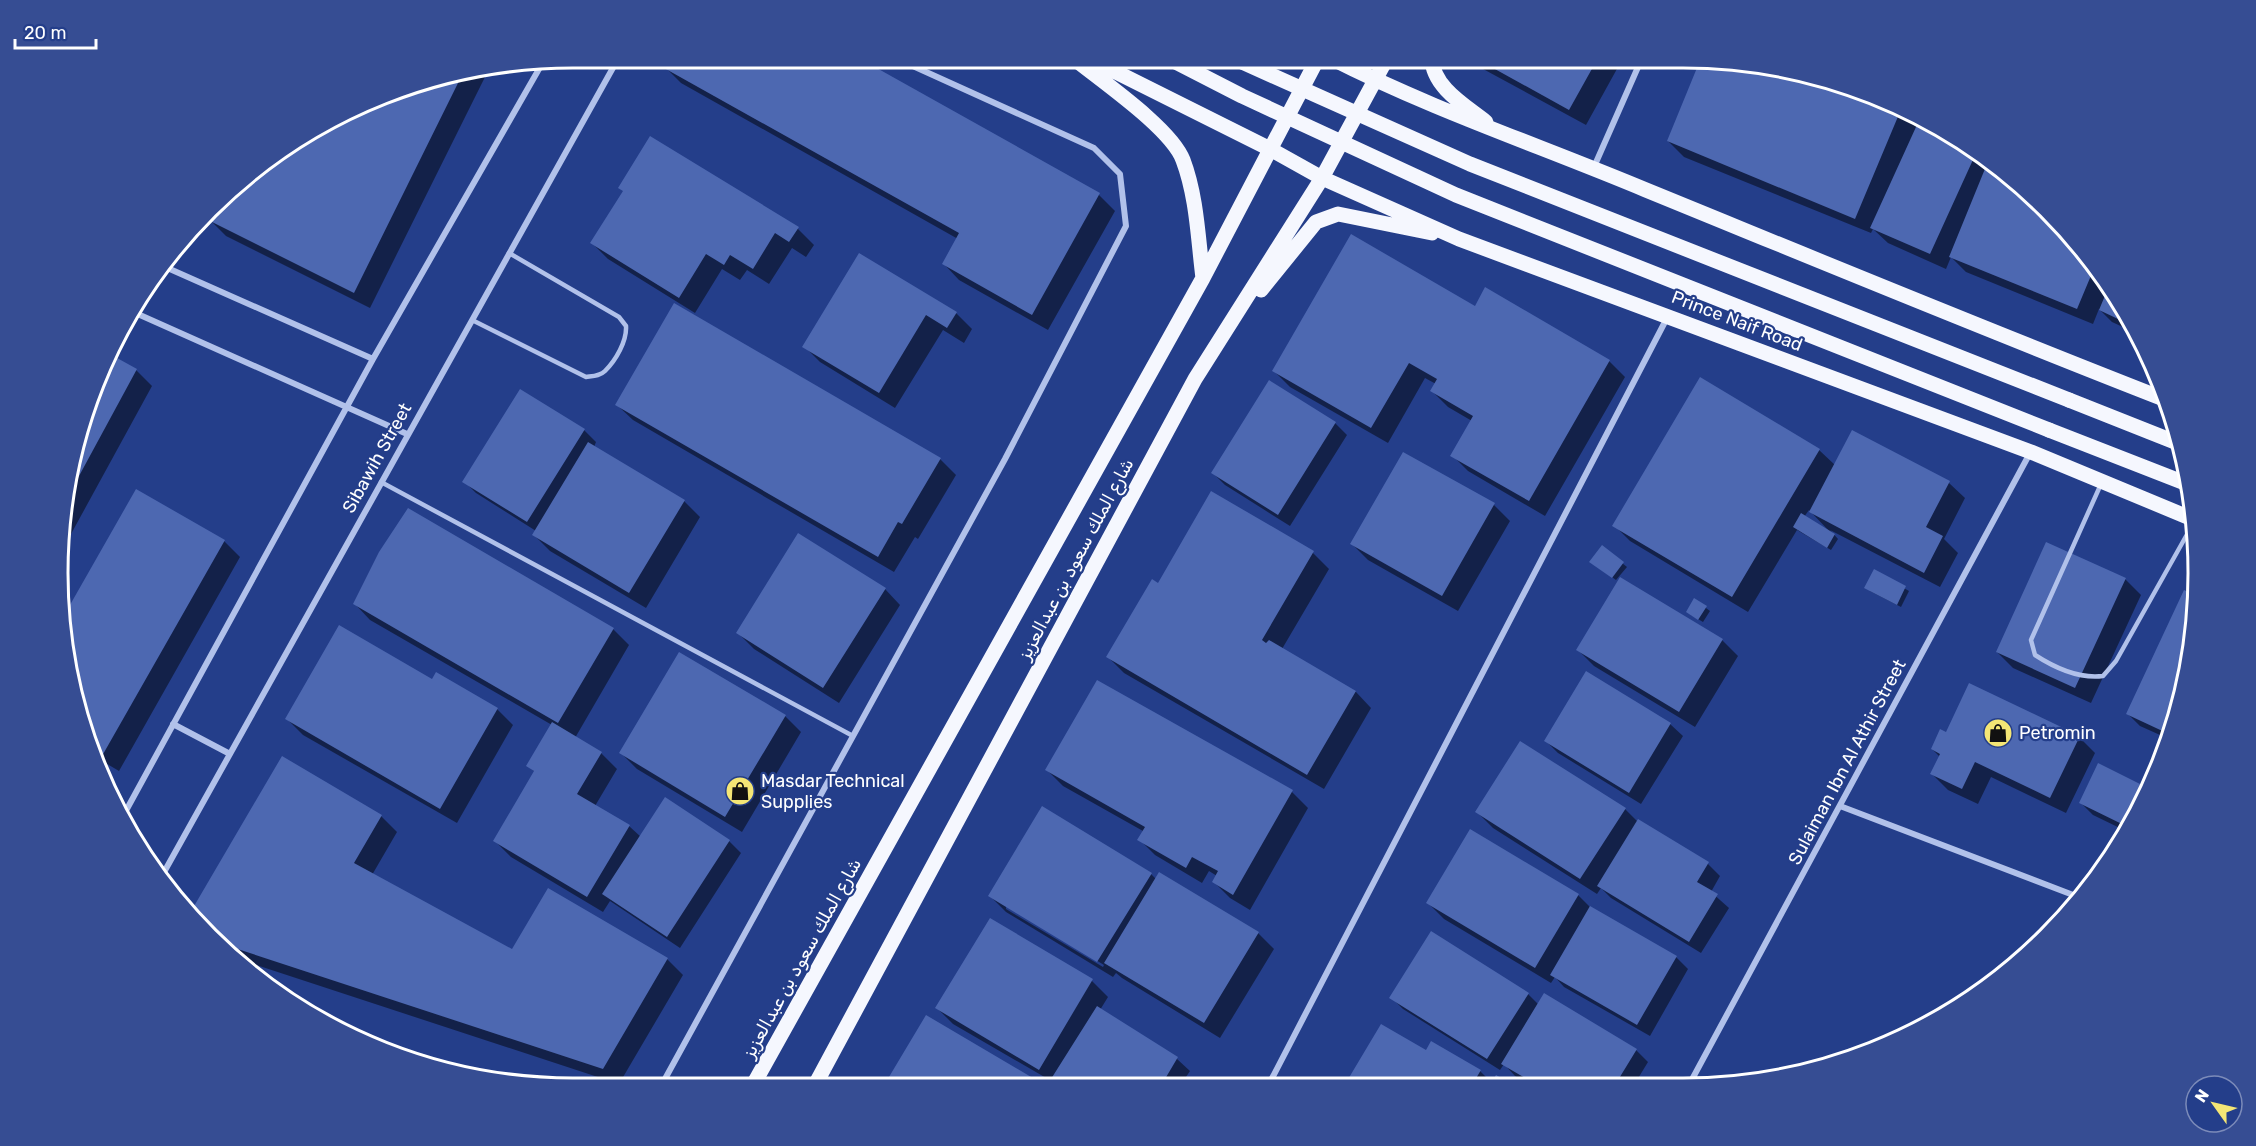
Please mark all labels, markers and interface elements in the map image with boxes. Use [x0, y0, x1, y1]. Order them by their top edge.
scale bar [15, 12, 96, 50]
text: 20 m [24, 22, 66, 44]
street label: Prince Naif Road [1668, 286, 1806, 356]
street label: Sibawih Street [338, 399, 416, 517]
street label: شارع الملك سعود بن عبدالعزيز [1013, 455, 1139, 665]
street label: Sulaiman Ibn Al Athir Street [1783, 655, 1911, 869]
shop icon: Petromin [1982, 717, 2014, 749]
place label: Petromin [2019, 722, 2096, 744]
place label: Masdar Technical Supplies [761, 770, 905, 813]
shop icon: Masdar Technical Supplies [724, 775, 756, 807]
street label: شارع الملك سعود بن عبدالعزيز [737, 854, 867, 1063]
north arrow [2184, 1074, 2244, 1134]
text: N [2191, 1086, 2213, 1106]

